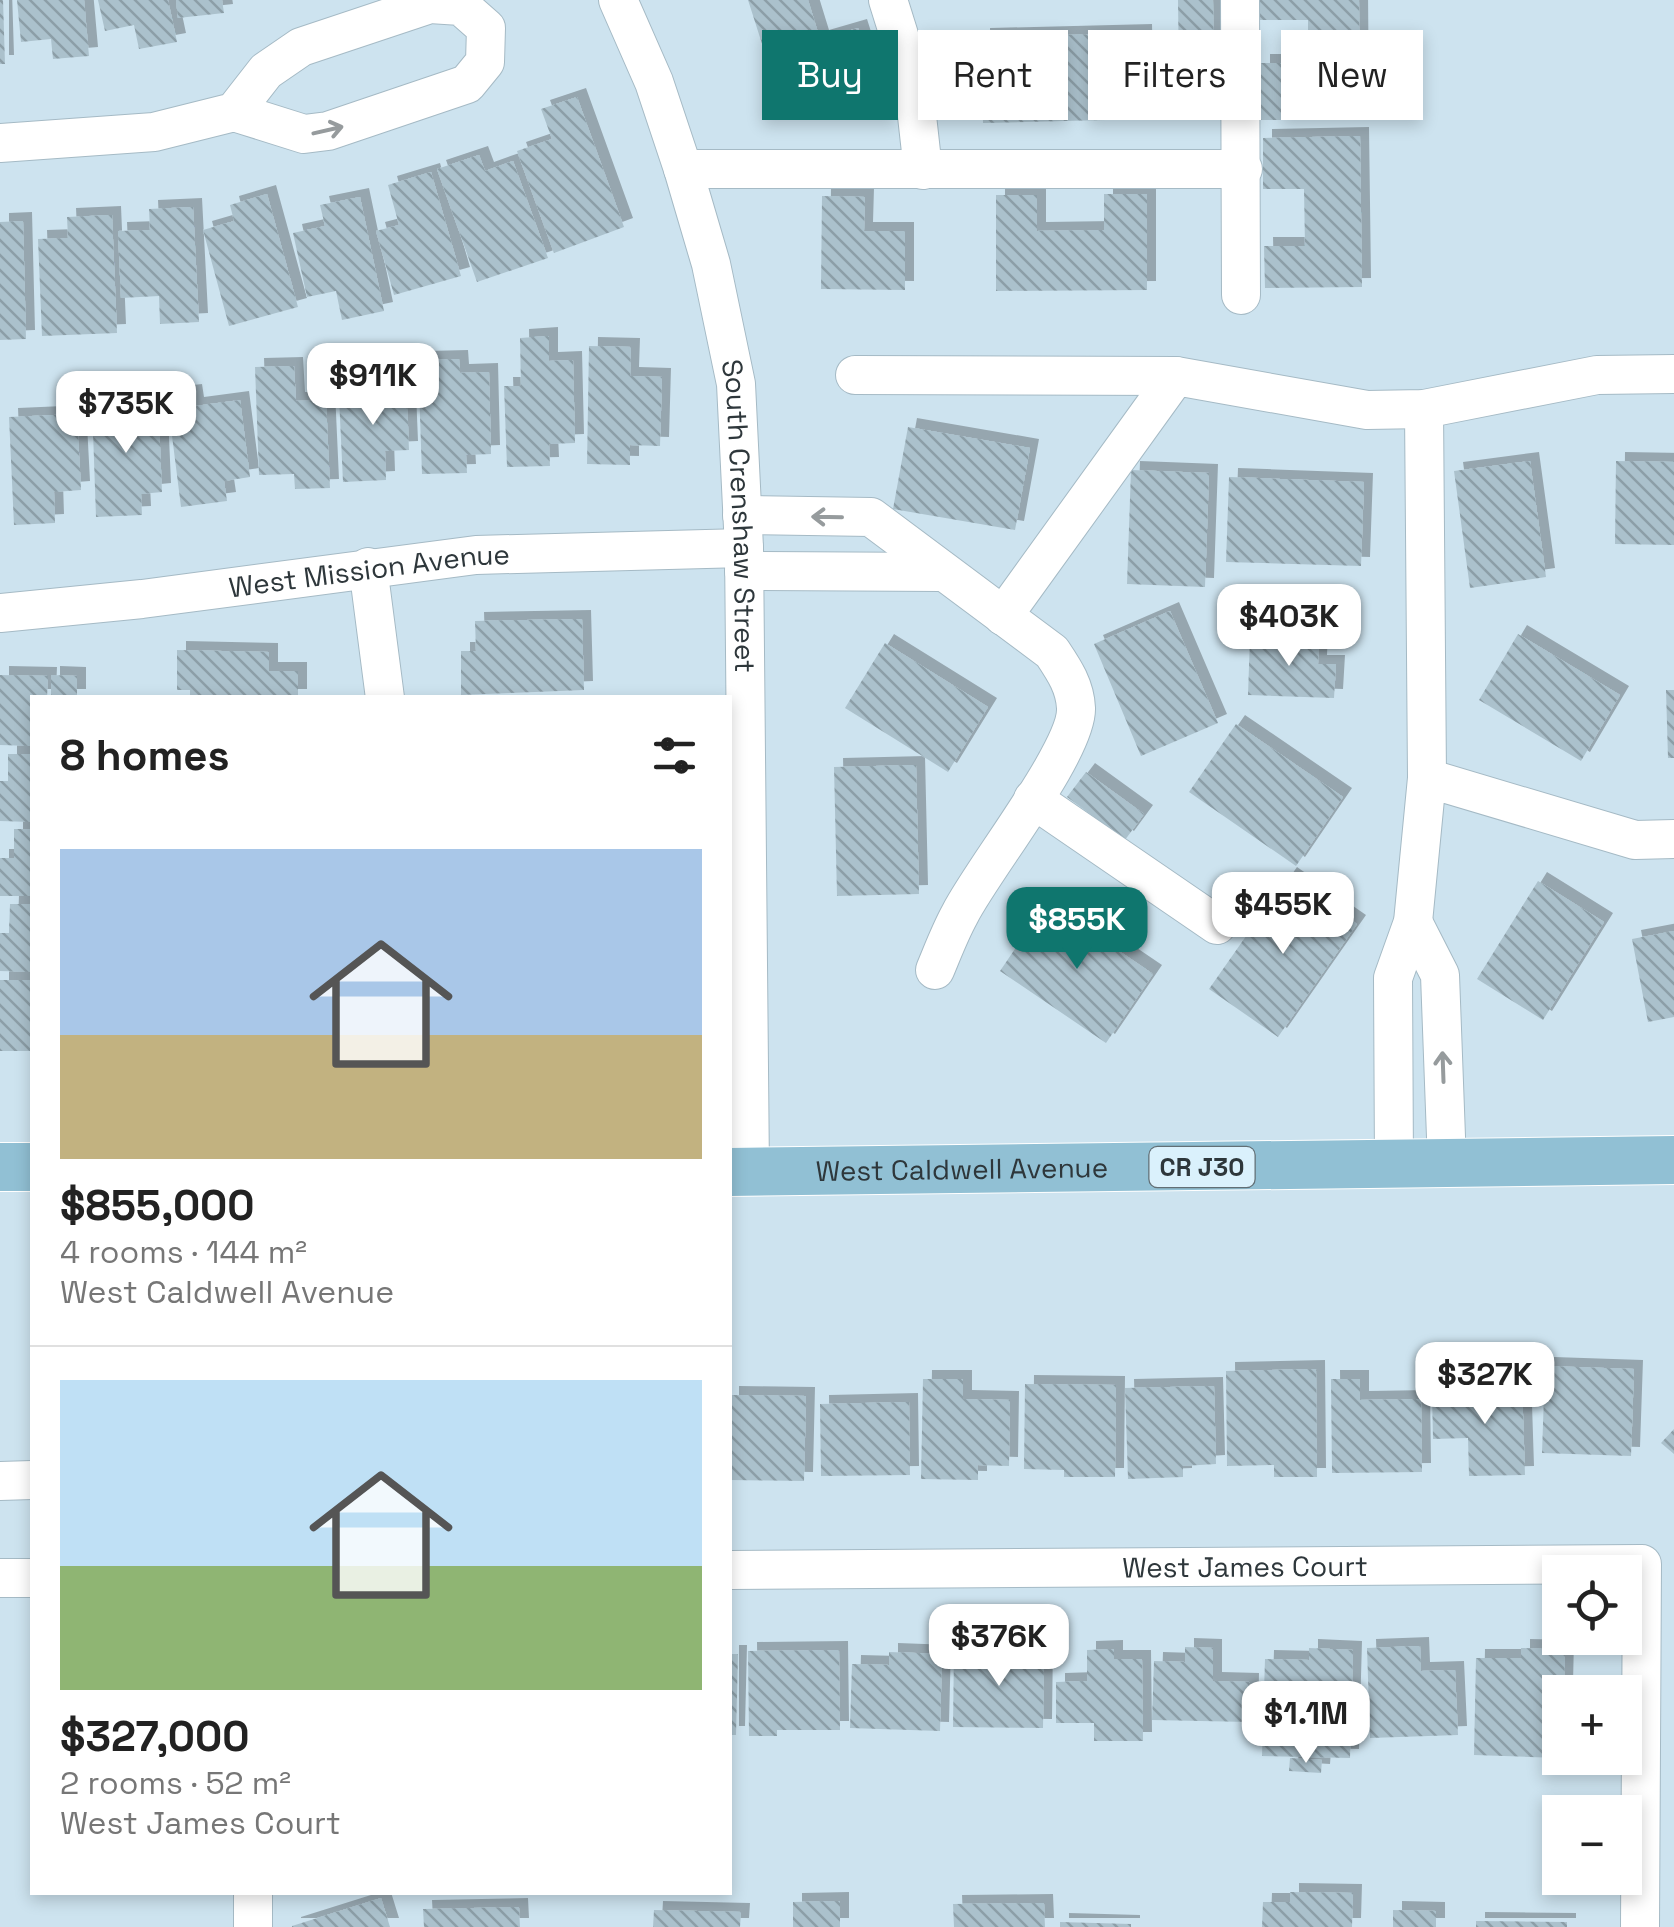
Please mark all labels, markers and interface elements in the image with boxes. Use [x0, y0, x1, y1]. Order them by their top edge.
chip: Buy [762, 30, 898, 120]
chip: Rent [918, 30, 1068, 120]
chip: Filters [1088, 30, 1261, 120]
chip: New [1281, 30, 1423, 120]
one-way arrow [311, 120, 343, 138]
pin: $911K [303, 343, 443, 428]
text: $911K [329, 355, 417, 395]
street label: South Crenshaw Street [713, 356, 763, 673]
pin: $735K [56, 371, 196, 456]
text: $735K [78, 383, 174, 423]
one-way arrow [812, 507, 844, 526]
street label: West Mission Avenue [227, 536, 510, 605]
pin: $403K [1219, 584, 1359, 669]
text: $403K [1239, 596, 1339, 636]
icon: filters [647, 728, 702, 783]
text: 8 homes [60, 729, 230, 782]
pin: $455K [1213, 872, 1353, 957]
text: $455K [1234, 884, 1332, 924]
pin: $855K [1007, 887, 1147, 972]
text: $855K [1028, 899, 1126, 939]
icon: home [291, 914, 471, 1094]
one-way arrow [1433, 1051, 1452, 1083]
road number: CR J30 [1150, 1147, 1254, 1187]
street label: West Caldwell Avenue [816, 1149, 1108, 1189]
text: $855,000 [60, 1179, 255, 1232]
text: 4 rooms · 144 m² [60, 1232, 307, 1272]
text: West Caldwell Avenue [60, 1272, 394, 1312]
pin: $327K [1415, 1342, 1555, 1427]
text: $327K [1437, 1354, 1533, 1394]
icon: home [291, 1445, 471, 1625]
street label: West James Court [1122, 1548, 1368, 1585]
map controls [1542, 1555, 1642, 1895]
button: locate [1542, 1555, 1642, 1655]
pin: $376K [929, 1604, 1069, 1689]
text: $376K [951, 1616, 1047, 1656]
button: + [1542, 1675, 1642, 1775]
pin: $1.1M [1236, 1681, 1376, 1766]
text: $1.1M [1264, 1693, 1348, 1733]
text: $327,000 [60, 1710, 249, 1763]
text: 2 rooms · 52 m² [60, 1763, 291, 1803]
button: − [1542, 1795, 1642, 1895]
text: West James Court [60, 1803, 341, 1843]

